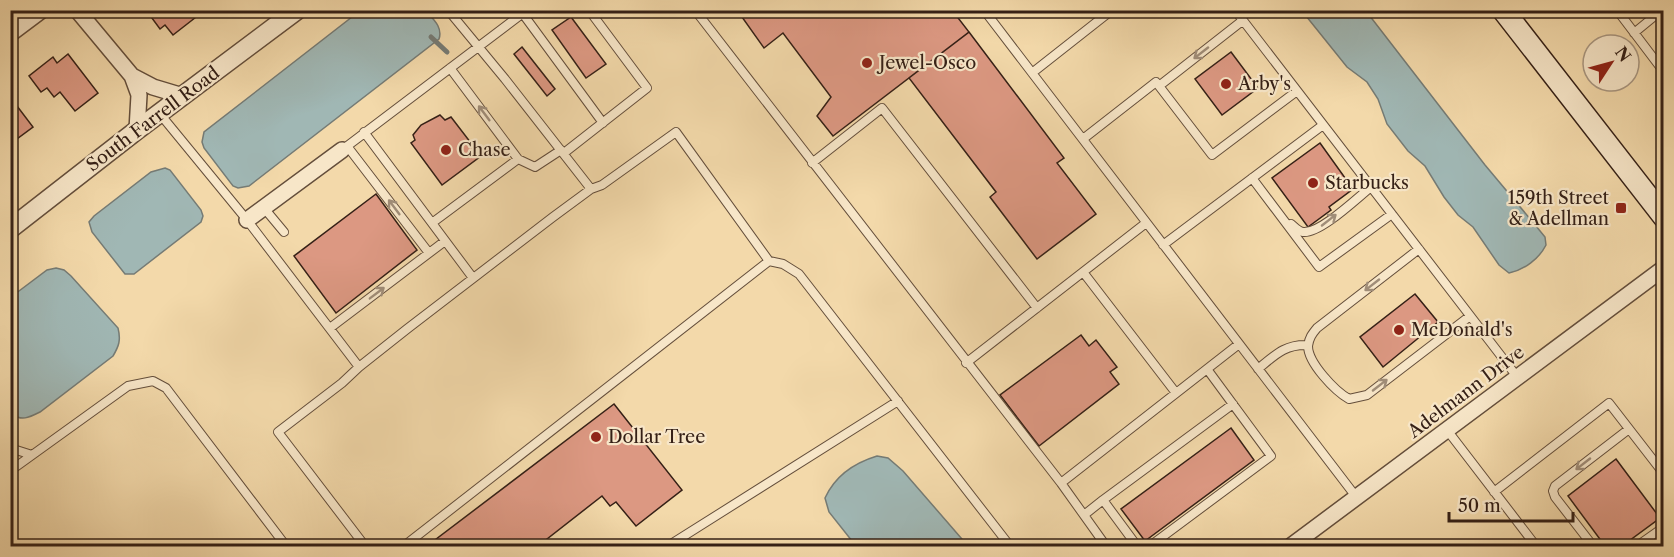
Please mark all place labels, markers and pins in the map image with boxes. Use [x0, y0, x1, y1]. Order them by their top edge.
place label: Jewel-Osco [876, 52, 976, 74]
marker: Jewel-Osco [860, 56, 874, 70]
place label: Arby's [1237, 73, 1291, 95]
marker: Arby's [1219, 77, 1233, 91]
place label: Chase [458, 139, 511, 161]
marker: Chase [439, 143, 453, 157]
place label: Starbucks [1325, 172, 1409, 194]
marker: Starbucks [1306, 176, 1320, 190]
place label: 159th Street & Adellman [1508, 187, 1610, 230]
marker: 159th Street & Adellman [1614, 201, 1628, 215]
place label: McDonald's [1411, 319, 1513, 341]
marker: McDonald's [1392, 323, 1406, 337]
place label: Dollar Tree [608, 426, 705, 448]
marker: Dollar Tree [589, 430, 603, 444]

